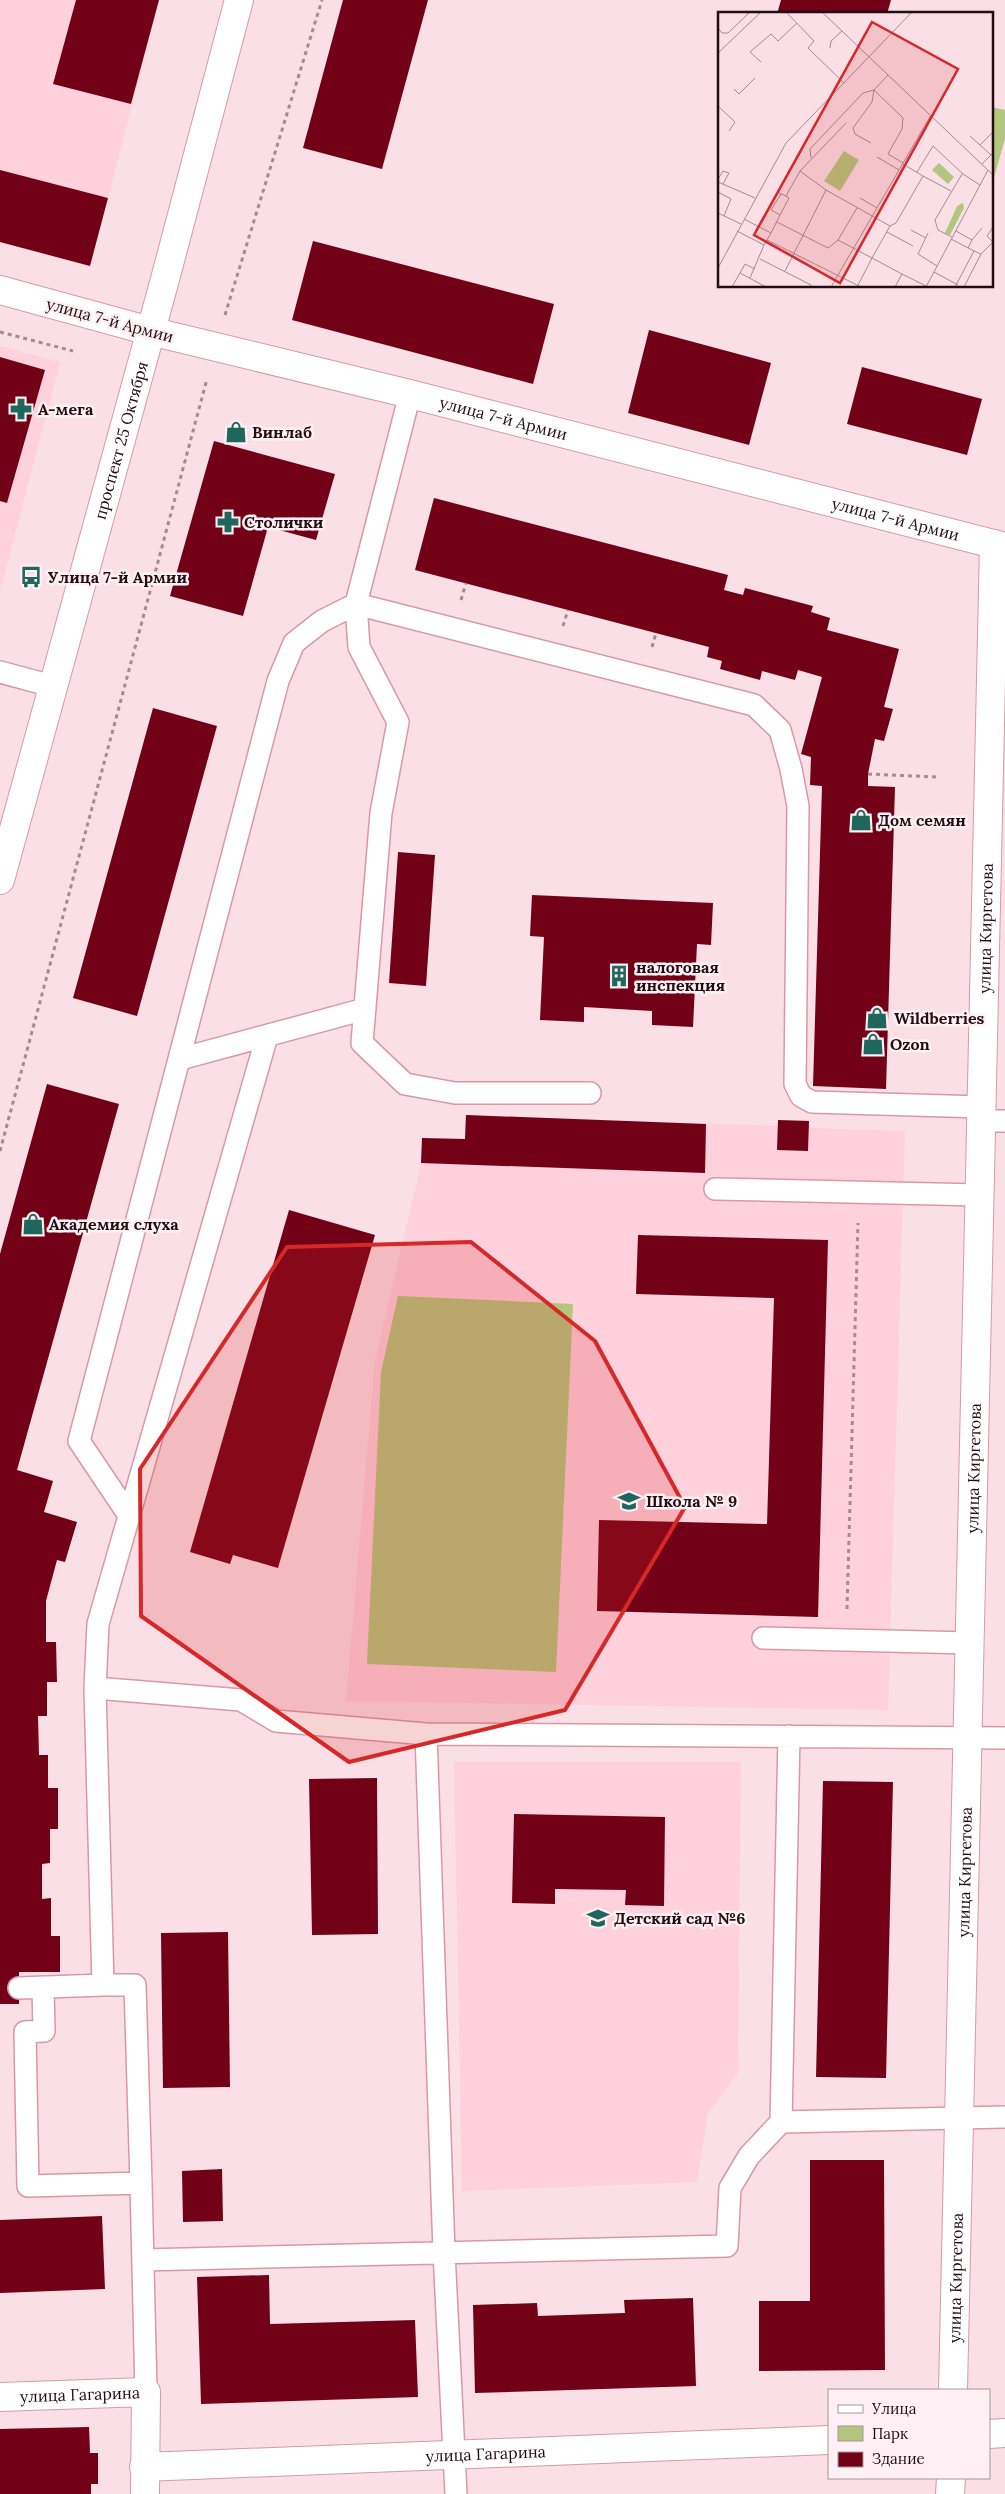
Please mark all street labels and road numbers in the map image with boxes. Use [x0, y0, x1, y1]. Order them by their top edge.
street label: улица 7-й Армии [44, 293, 176, 347]
street label: проспект 25 Октября [90, 359, 152, 522]
street label: улица 7-й Армии [438, 392, 569, 444]
street label: улица 7-й Армии [830, 493, 962, 545]
street label: улица Киргетова [974, 863, 997, 994]
street label: улица Киргетова [962, 1403, 985, 1534]
street label: улица Киргетова [953, 1807, 976, 1938]
street label: улица Киргетова [944, 2213, 967, 2343]
street label: улица Гагарина [19, 2382, 140, 2406]
street label: улица Гагарина [425, 2441, 546, 2466]

